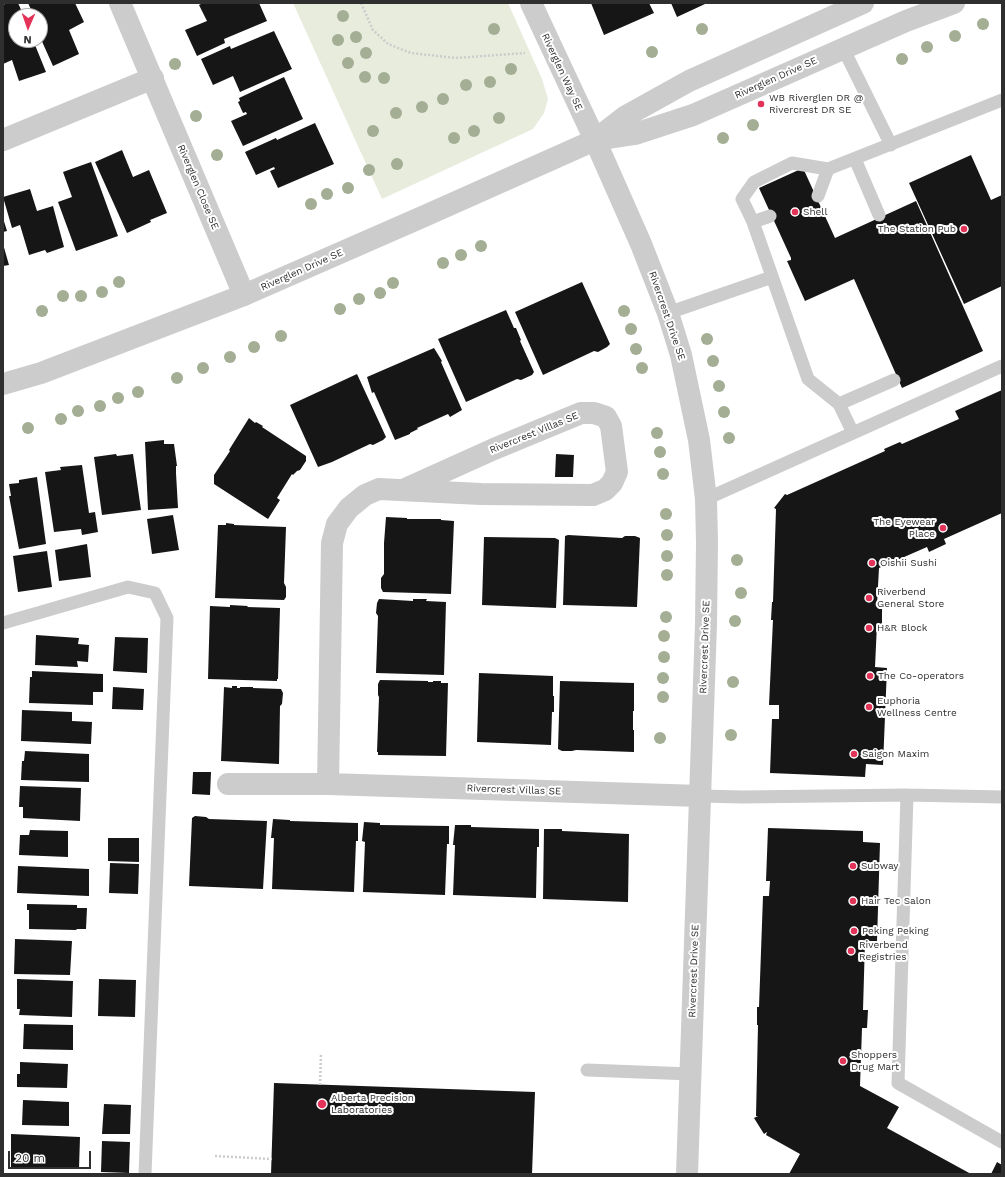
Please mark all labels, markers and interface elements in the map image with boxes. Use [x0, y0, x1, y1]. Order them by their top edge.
north arrow [8, 8, 48, 48]
street label: Riverglen Way SE [539, 32, 585, 112]
text: N [23, 33, 32, 46]
street label: Riverglen Drive SE [733, 54, 819, 102]
place label: WB Riverglen DR @ Rivercrest DR SE [769, 92, 863, 116]
marker: WB Riverglen DR @ Rivercrest DR SE [756, 99, 766, 109]
street label: Riverglen Close SE [175, 143, 221, 231]
place label: Shell [803, 206, 827, 218]
marker: Shell [790, 207, 800, 217]
place label: The Station Pub [878, 223, 956, 235]
marker: The Station Pub [959, 224, 969, 234]
street label: Riverglen Drive SE [259, 246, 345, 294]
street label: Rivercrest Drive SE [646, 270, 688, 362]
street label: Rivercrest Villas SE [488, 410, 580, 456]
place label: The Eyewear Place [873, 516, 935, 540]
marker: The Eyewear Place [938, 523, 948, 533]
place label: Oishii Sushi [880, 557, 937, 569]
marker: Oishii Sushi [867, 558, 877, 568]
place label: Riverbend General Store [877, 586, 944, 610]
marker: Riverbend General Store [864, 593, 874, 603]
street label: Rivercrest Drive SE [697, 600, 713, 694]
place label: H&R Block [877, 622, 927, 634]
marker: H&R Block [864, 623, 874, 633]
place label: The Co-operators [878, 670, 964, 682]
marker: The Co-operators [865, 671, 875, 681]
place label: Euphoria Wellness Centre [877, 695, 957, 718]
marker: Euphoria Wellness Centre [864, 702, 874, 712]
place label: Saigon Maxim [862, 748, 929, 760]
marker: Saigon Maxim [849, 749, 859, 759]
street label: Rivercrest Villas SE [466, 782, 562, 798]
place label: Subway [861, 860, 898, 872]
marker: Subway [848, 861, 858, 871]
place label: Hair Tec Salon [861, 895, 931, 907]
marker: Hair Tec Salon [848, 896, 858, 906]
street label: Rivercrest Drive SE [686, 924, 702, 1018]
place label: Peking Peking [862, 925, 929, 937]
marker: Peking Peking [849, 926, 859, 936]
place label: Riverbend Registries [859, 939, 908, 962]
marker: Riverbend Registries [846, 946, 856, 956]
place label: Shoppers Drug Mart [851, 1049, 899, 1072]
marker: Shoppers Drug Mart [838, 1056, 848, 1066]
place label: Alberta Precision Laboratories [331, 1092, 414, 1116]
marker: Alberta Precision Laboratories [316, 1098, 328, 1110]
scale bar [10, 1143, 93, 1169]
text: 20 m [15, 1151, 45, 1165]

